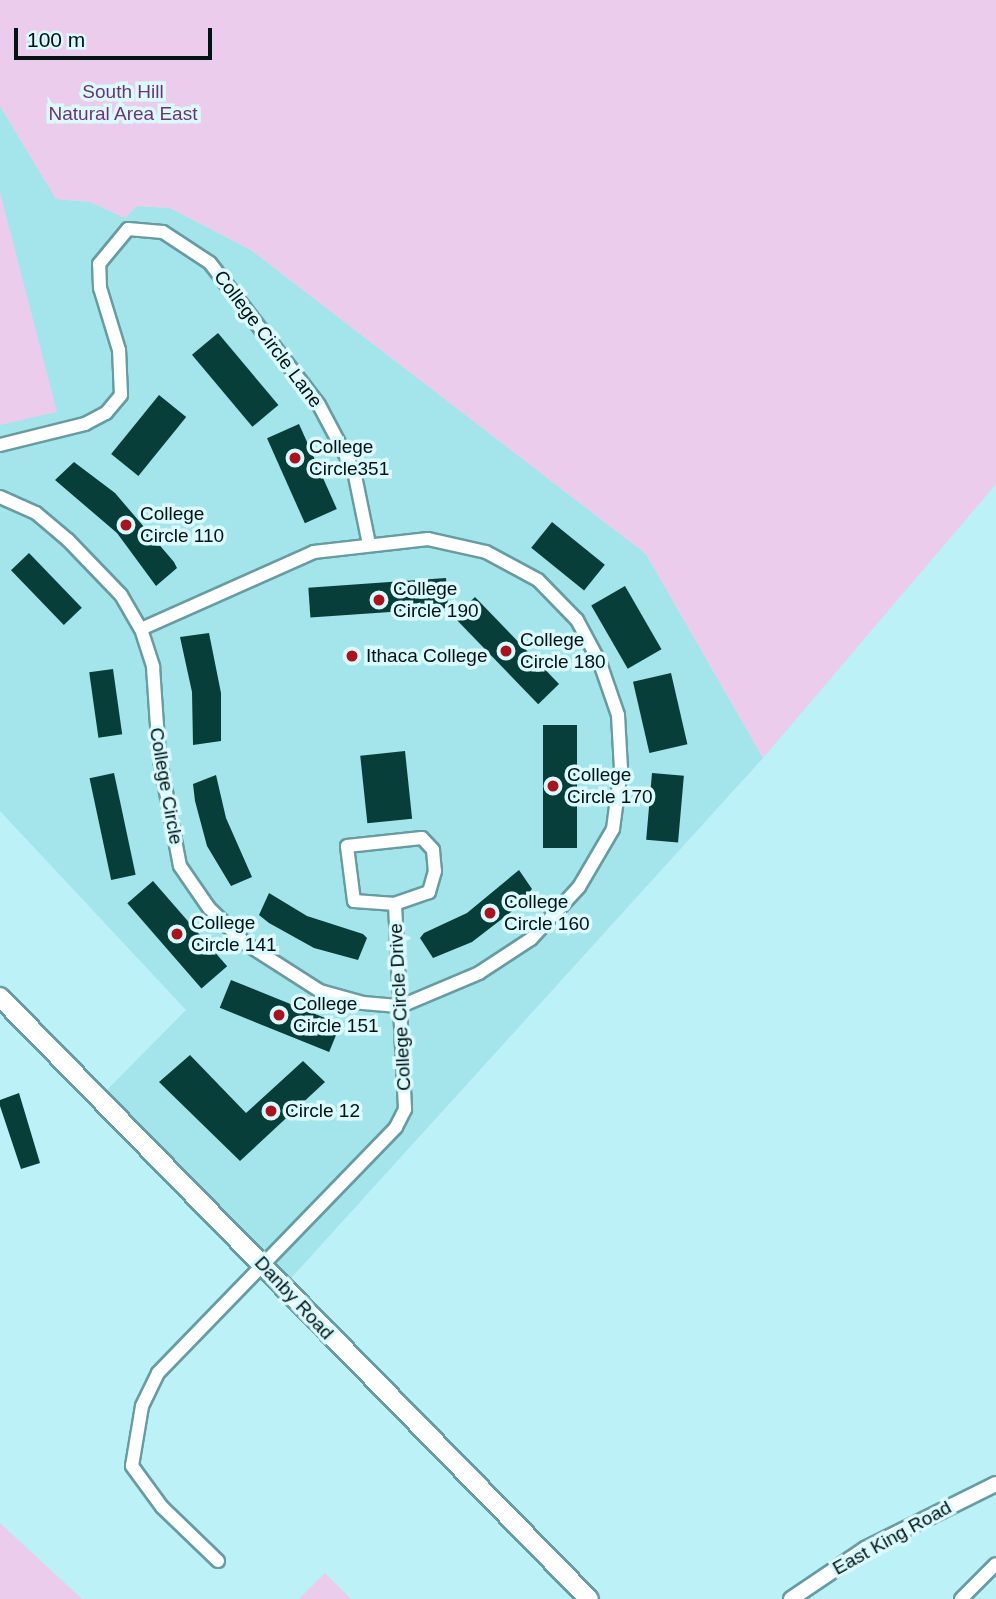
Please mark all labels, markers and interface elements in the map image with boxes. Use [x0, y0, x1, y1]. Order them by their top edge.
scale bar [18, 14, 215, 58]
text: 100 m [27, 28, 85, 51]
park label: South Hill Natural Area East [48, 81, 198, 125]
street label: College Circle Lane [209, 266, 327, 412]
place label: College Circle351 [309, 436, 389, 480]
marker: College Circle351 [287, 450, 303, 466]
place label: College Circle 110 [140, 503, 224, 547]
marker: College Circle 110 [118, 517, 134, 533]
place label: College Circle 190 [393, 578, 479, 622]
marker: College Circle 190 [371, 592, 387, 608]
place label: College Circle 180 [520, 629, 606, 673]
marker: College Circle 180 [498, 643, 514, 659]
place label: Ithaca College [366, 645, 487, 667]
marker: Ithaca College [344, 648, 360, 664]
street label: College Circle [145, 726, 187, 846]
place label: College Circle 170 [567, 764, 653, 808]
marker: College Circle 170 [545, 778, 561, 794]
place label: College Circle 160 [504, 891, 590, 935]
marker: College Circle 160 [482, 905, 498, 921]
place label: College Circle 141 [191, 912, 277, 956]
street label: College Circle Drive [384, 923, 416, 1091]
marker: College Circle 141 [169, 926, 185, 942]
place label: College Circle 151 [293, 993, 379, 1037]
marker: College Circle 151 [271, 1007, 287, 1023]
place label: Circle 12 [285, 1100, 360, 1122]
marker: Circle 12 [263, 1103, 279, 1119]
street label: Danby Road [250, 1252, 338, 1344]
street label: East King Road [829, 1496, 955, 1580]

